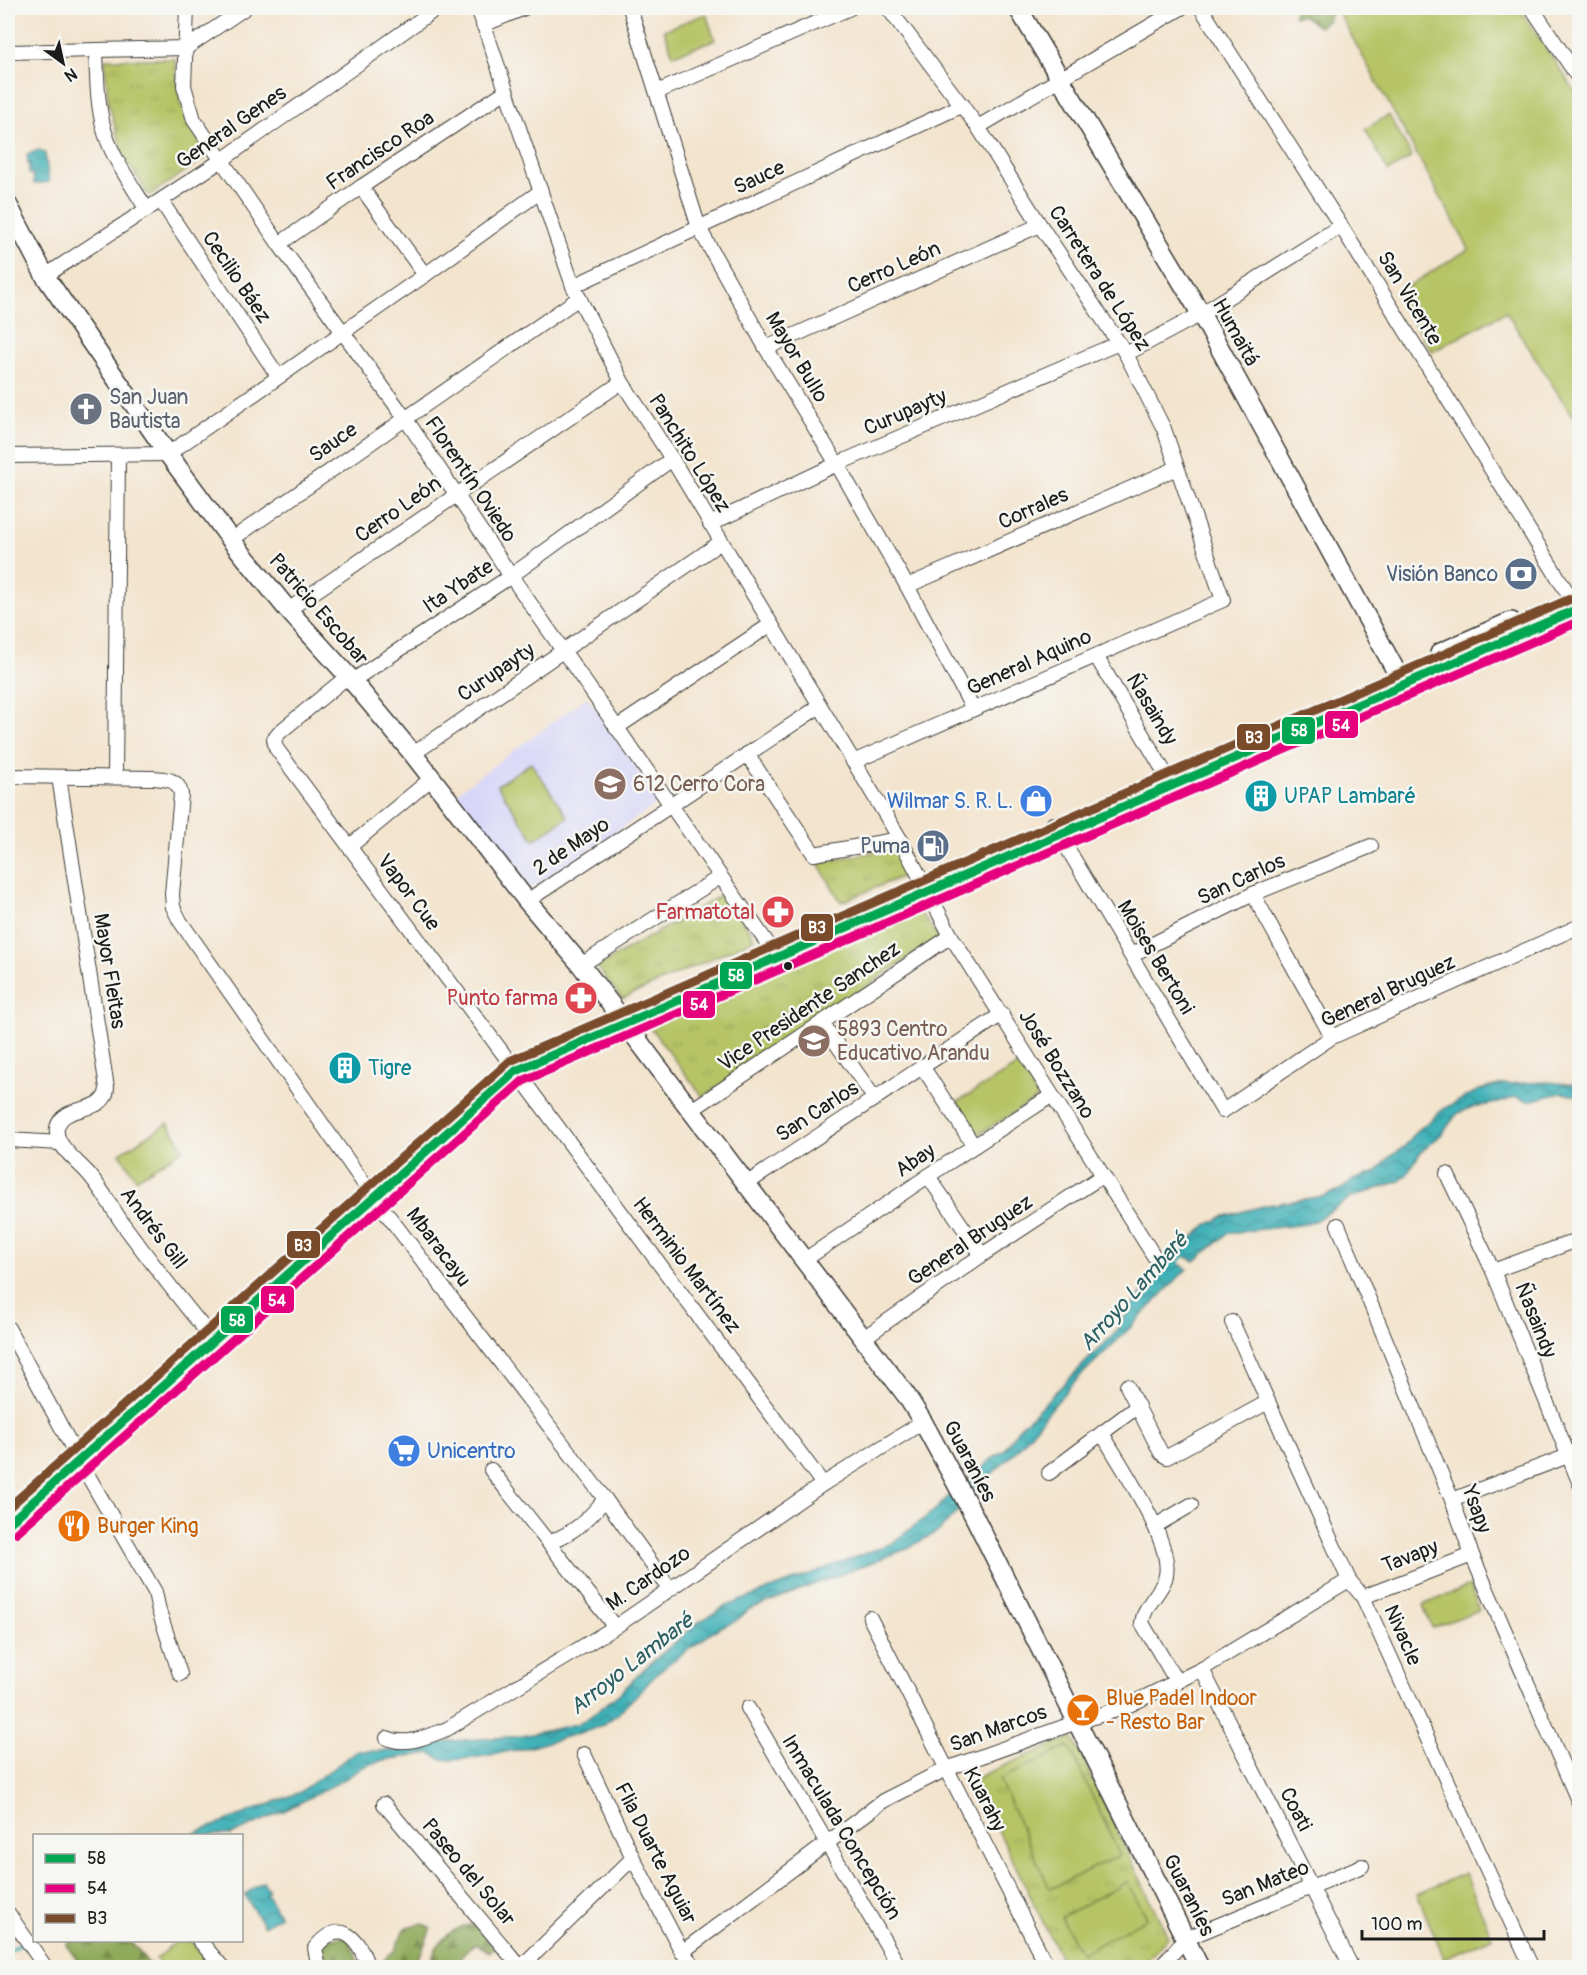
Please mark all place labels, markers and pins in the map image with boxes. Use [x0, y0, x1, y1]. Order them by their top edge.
place label: San Juan Bautista [109, 384, 188, 435]
church icon: San Juan Bautista [68, 391, 104, 427]
bank icon: Visión Banco [1503, 556, 1539, 592]
place label: Visión Banco [1386, 561, 1498, 588]
school or university icon: 612 Cerro Cora [592, 766, 628, 802]
place label: 612 Cerro Cora [633, 771, 765, 798]
building icon: UPAP Lambaré [1243, 778, 1279, 814]
shop icon: Wilmar S. R. L. [1018, 783, 1054, 819]
place label: UPAP Lambaré [1284, 783, 1416, 810]
place label: Wilmar S. R. L. [887, 788, 1013, 815]
fuel station icon: Puma [915, 828, 951, 864]
place label: Puma [860, 833, 910, 860]
pharmacy icon: Farmatotal [760, 894, 796, 930]
place label: Farmatotal [656, 899, 755, 926]
unlabelled marker [782, 960, 794, 972]
pharmacy icon: Punto farma [563, 980, 599, 1016]
place label: Punto farma [447, 985, 558, 1012]
place label: 5893 Centro Educativo Arandu [837, 1016, 990, 1067]
school or university icon: 5893 Centro Educativo Arandu [796, 1023, 832, 1059]
building icon: Tigre [327, 1050, 363, 1086]
place label: Tigre [368, 1055, 412, 1082]
supermarket icon: Unicentro [386, 1433, 422, 1469]
place label: Unicentro [427, 1438, 516, 1465]
restaurant icon: Burger King [56, 1508, 92, 1544]
place label: Burger King [97, 1513, 199, 1540]
place label: Blue Padel Indoor - Resto Bar [1106, 1685, 1258, 1736]
bar icon: Blue Padel Indoor - Resto Bar [1065, 1692, 1101, 1728]

